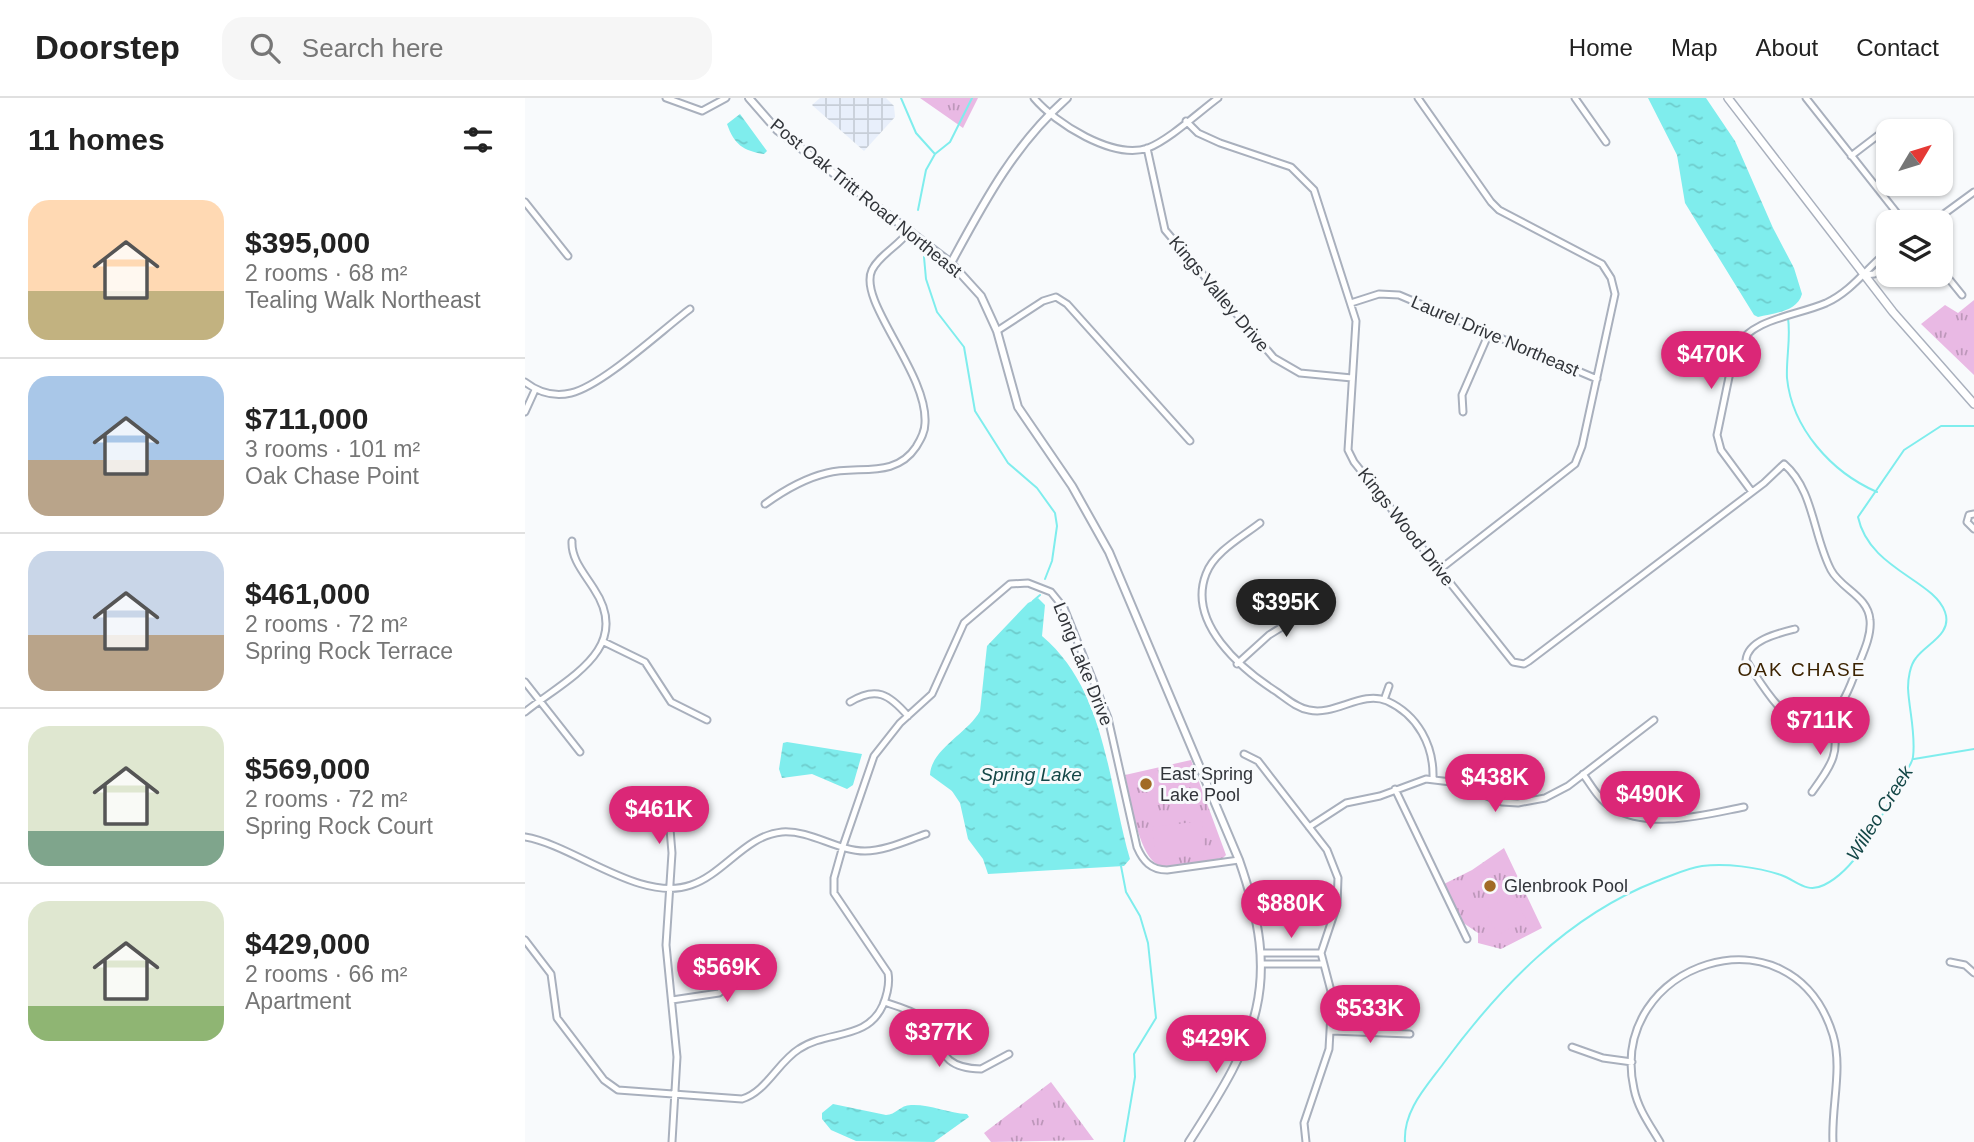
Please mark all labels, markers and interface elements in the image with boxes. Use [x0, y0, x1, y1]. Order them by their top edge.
search box [222, 17, 712, 80]
text: Doorstep [35, 29, 180, 66]
icon: search [246, 29, 284, 67]
text: Search here [302, 33, 444, 63]
text: Home [1569, 34, 1633, 61]
text: Map [1671, 34, 1718, 61]
text: About [1756, 34, 1818, 61]
text: Contact [1856, 34, 1939, 61]
street label: Post Oak Tritt Road Northeast [766, 115, 966, 281]
north arrow [1876, 119, 1953, 196]
map controls [1876, 119, 1953, 287]
icon: filters [459, 121, 497, 159]
text: 11 homes [28, 123, 165, 156]
button: layers [1876, 210, 1953, 287]
text: $395,000 [245, 226, 370, 259]
icon: home [84, 228, 168, 312]
street label: Kings Valley Drive [1165, 232, 1273, 356]
text: 2 rooms · 68 m² [245, 260, 407, 286]
text: Tealing Walk Northeast [245, 287, 481, 313]
street label: Laurel Drive Northeast [1408, 292, 1582, 380]
pin: $470K [1662, 331, 1760, 391]
text: $470K [1677, 341, 1745, 367]
text: $711,000 [245, 402, 368, 435]
icon: home [84, 404, 168, 488]
text: 3 rooms · 101 m² [245, 436, 420, 462]
text: Oak Chase Point [245, 463, 419, 489]
street label: Kings Wood Drive [1354, 464, 1458, 590]
text: $461,000 [245, 577, 370, 610]
icon: home [84, 579, 168, 663]
pin: $395K [1237, 580, 1335, 639]
text: $395K [1252, 589, 1320, 615]
street label: Long Lake Drive [1049, 599, 1117, 729]
text: 2 rooms · 72 m² [245, 611, 407, 637]
text: Spring Rock Terrace [245, 638, 453, 664]
district label: OAK CHASE [1738, 659, 1866, 680]
pin: $711K [1771, 698, 1869, 757]
text: $711K [1787, 707, 1853, 733]
text: $569,000 [245, 752, 370, 785]
icon: home [84, 754, 168, 838]
pin: $438K [1446, 754, 1544, 814]
water label: Willeo Creek [1842, 761, 1918, 864]
water label: Spring Lake [980, 764, 1082, 785]
place label: East Spring Lake Pool [1160, 764, 1253, 805]
text: $438K [1461, 764, 1529, 790]
pin: $490K [1601, 772, 1699, 831]
marker: East Spring Lake Pool [1138, 776, 1154, 792]
text: $490K [1616, 781, 1684, 807]
text: 2 rooms · 72 m² [245, 786, 407, 812]
pin: $461K [610, 786, 708, 846]
text: $461K [625, 796, 693, 822]
text: Spring Rock Court [245, 813, 433, 839]
place label: Glenbrook Pool [1504, 876, 1628, 896]
marker: Glenbrook Pool [1482, 878, 1498, 894]
pin: $880K [1242, 880, 1340, 940]
text: $880K [1257, 890, 1325, 916]
text: $429,000 [245, 927, 370, 960]
icon: home [84, 929, 168, 1013]
pin: $569K [678, 944, 776, 1004]
text: $569K [693, 954, 761, 980]
text: 2 rooms · 66 m² [245, 961, 407, 987]
pin: $533K [1321, 986, 1419, 1045]
text: Apartment [245, 988, 351, 1014]
text: $533K [1336, 995, 1404, 1021]
pin: $377K [890, 1010, 988, 1069]
pin: $429K [1167, 1016, 1265, 1075]
text: $377K [905, 1019, 973, 1045]
text: $429K [1182, 1025, 1250, 1051]

